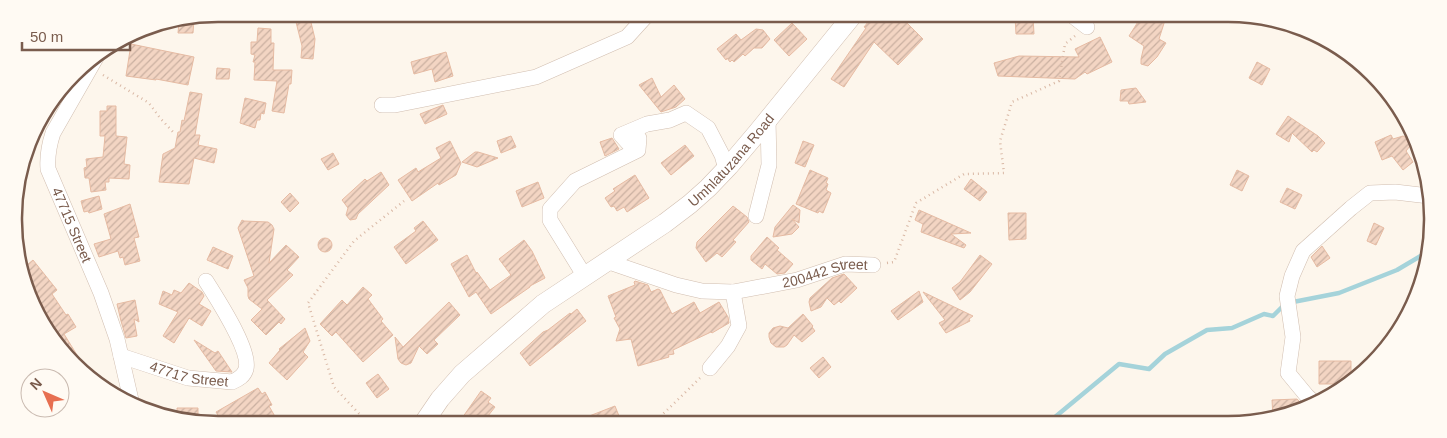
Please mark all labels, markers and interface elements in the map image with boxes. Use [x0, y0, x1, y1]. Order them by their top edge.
scale bar [22, 20, 130, 52]
text: 50 m [30, 28, 63, 45]
street label: Umhlatuzana Road [685, 111, 777, 210]
street label: 47715 Street [49, 185, 95, 265]
street label: 200442 Street [781, 256, 868, 291]
street label: 47717 Street [148, 358, 229, 390]
north arrow [20, 368, 70, 418]
text: N [27, 375, 45, 393]

